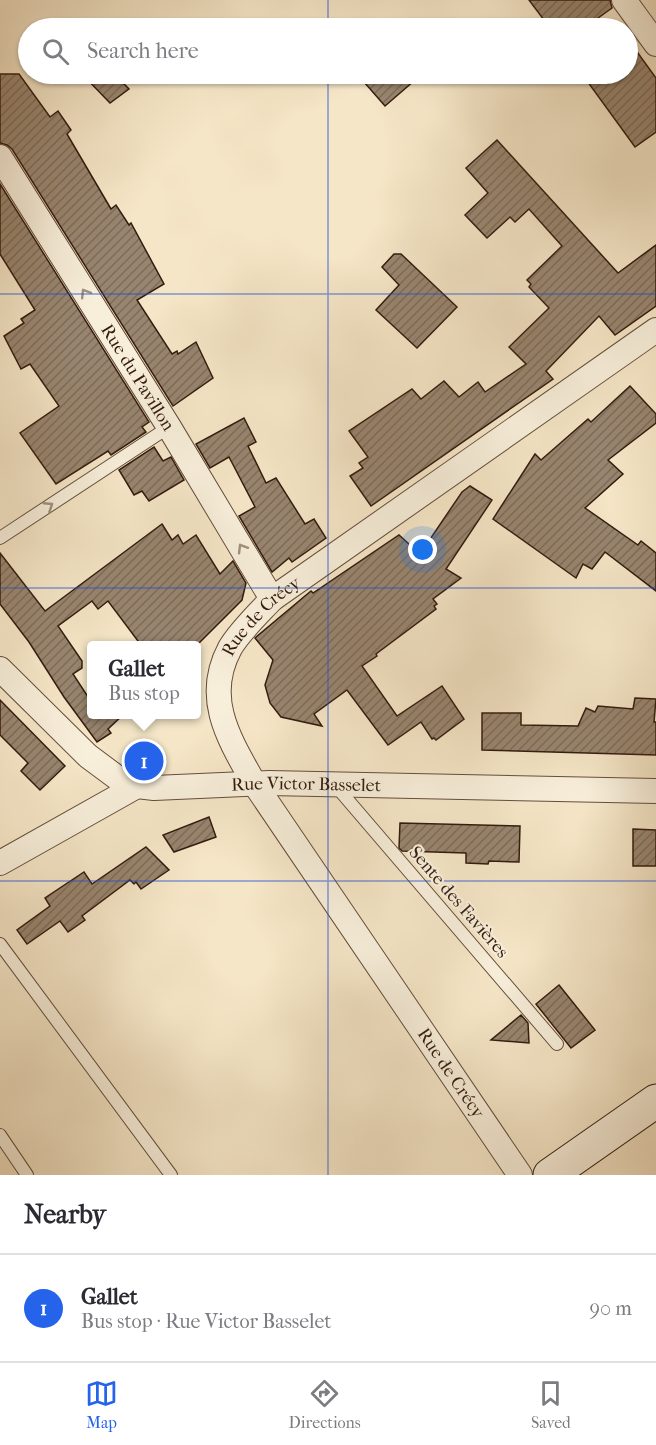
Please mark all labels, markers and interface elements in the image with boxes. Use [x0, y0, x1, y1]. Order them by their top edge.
search box [18, 18, 638, 84]
icon: search [39, 35, 72, 68]
text: Search here [87, 38, 199, 64]
one-way arrow [81, 289, 92, 300]
street label: Rue du Pavillon [96, 320, 179, 435]
one-way arrow [43, 501, 53, 513]
your location [408, 535, 437, 564]
one-way arrow [237, 544, 249, 554]
street label: Rue de Crécy [218, 572, 306, 660]
popup [87, 641, 201, 719]
text: Gallet [108, 656, 165, 682]
text: Bus stop [108, 682, 180, 705]
pin: 1 [124, 738, 164, 783]
street label: Rue Victor Basselet [231, 773, 382, 796]
street label: Sente des Favières [405, 842, 513, 963]
street label: Rue de Crécy [413, 1024, 489, 1123]
text: Nearby [24, 1199, 106, 1230]
text: Gallet [81, 1284, 138, 1310]
text: 1 [40, 1297, 47, 1320]
text: 90 m [590, 1297, 632, 1320]
text: Bus stop · Rue Victor Basselet [81, 1310, 331, 1333]
tab: Map [85, 1377, 118, 1432]
tab: Directions [289, 1377, 361, 1432]
tab: Saved [531, 1377, 571, 1432]

